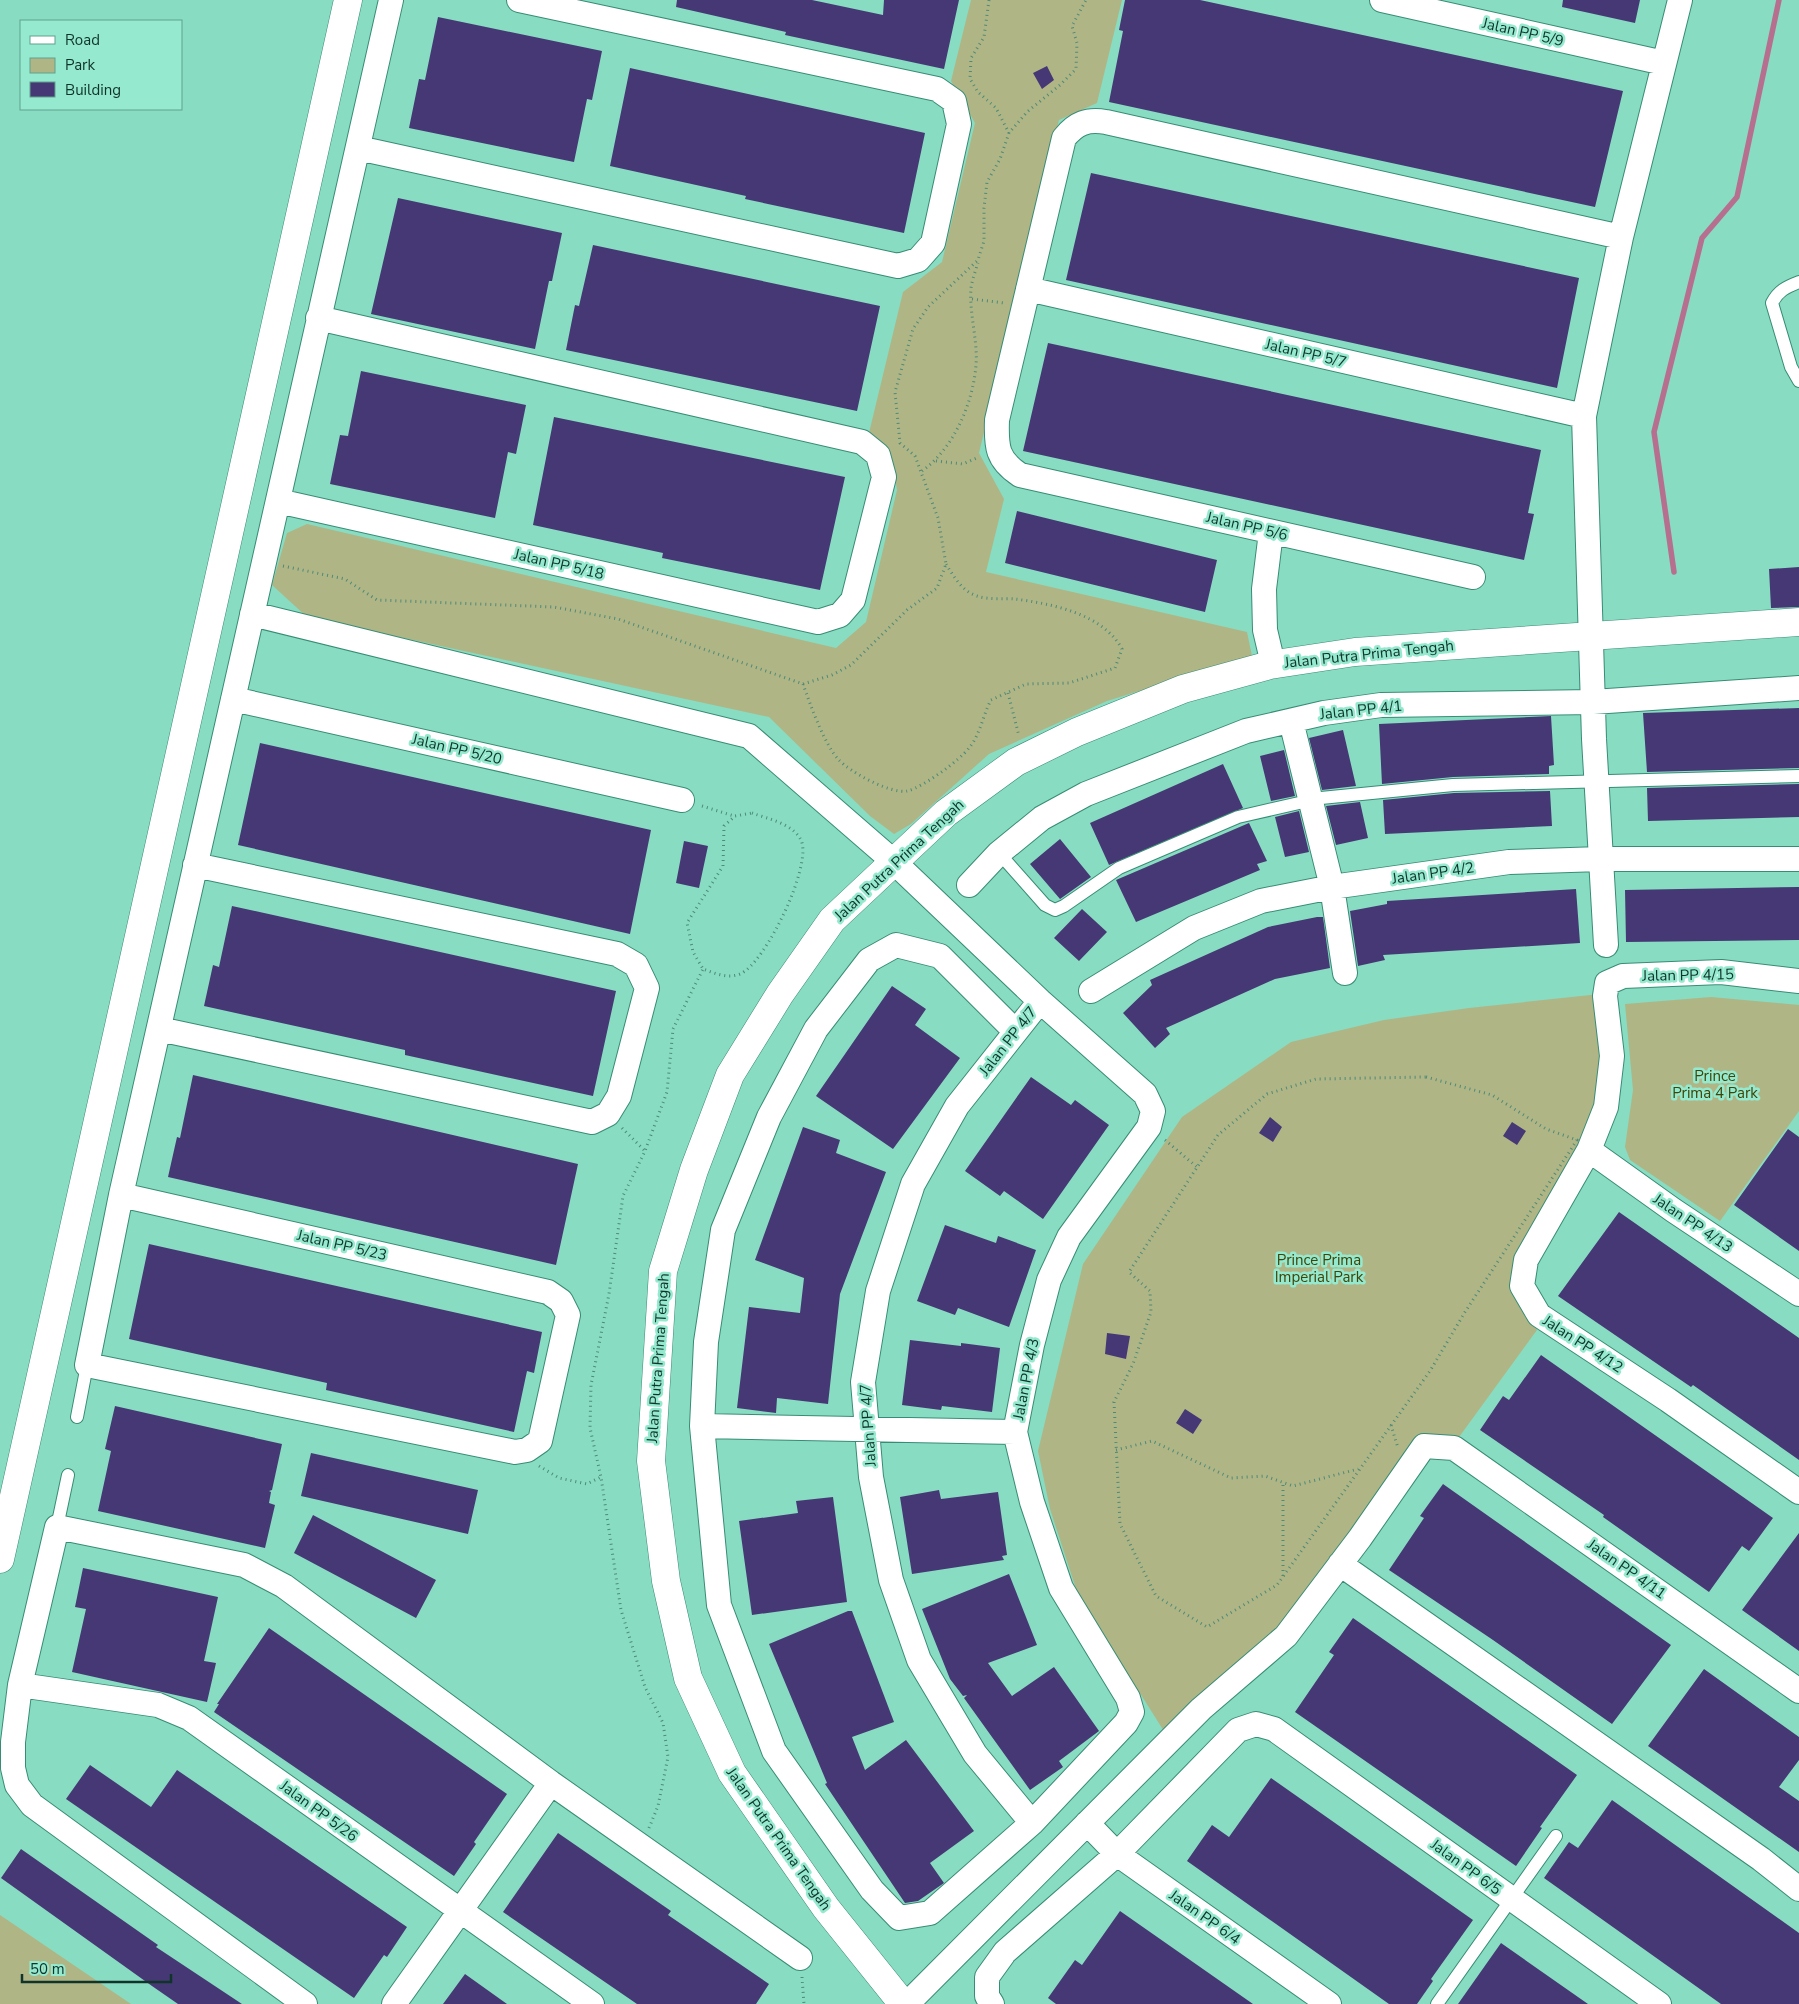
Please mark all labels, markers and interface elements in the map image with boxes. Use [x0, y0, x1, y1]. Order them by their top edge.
street label: Jalan PP 5/9 [1479, 13, 1566, 51]
legend [20, 20, 182, 110]
text: Road [65, 30, 100, 50]
text: Park [65, 55, 95, 75]
text: Building [65, 80, 121, 100]
street label: Jalan PP 5/7 [1262, 334, 1349, 372]
street label: Jalan PP 5/6 [1203, 507, 1290, 545]
street label: Jalan PP 5/18 [511, 544, 606, 584]
street label: Jalan Putra Prima Tengah [1282, 635, 1455, 673]
street label: Jalan PP 4/1 [1318, 696, 1403, 724]
street label: Jalan PP 5/20 [409, 729, 504, 769]
street label: Jalan Putra Prima Tengah [829, 795, 968, 926]
street label: Jalan PP 4/2 [1390, 857, 1475, 889]
street label: Jalan PP 4/15 [1641, 964, 1734, 986]
street label: Jalan PP 4/7 [974, 1002, 1041, 1081]
park label: Prince Prima 4 Park [1672, 1066, 1758, 1103]
street label: Jalan PP 4/13 [1649, 1189, 1737, 1257]
street label: Jalan PP 5/23 [294, 1225, 389, 1265]
park label: Prince Prima Imperial Park [1275, 1250, 1364, 1287]
street label: Jalan Putra Prima Tengah [642, 1272, 674, 1445]
street label: Jalan PP 4/12 [1538, 1310, 1627, 1377]
street label: Jalan PP 4/3 [1008, 1337, 1044, 1422]
street label: Jalan PP 4/7 [855, 1383, 881, 1468]
street label: Jalan PP 4/11 [1583, 1534, 1670, 1603]
street label: Jalan Putra Prima Tengah [721, 1763, 836, 1914]
street label: Jalan PP 5/26 [275, 1775, 362, 1846]
street label: Jalan PP 6/5 [1426, 1834, 1505, 1899]
street label: Jalan PP 6/4 [1165, 1885, 1245, 1949]
scale bar [22, 1952, 171, 1984]
text: 50 m [30, 1959, 65, 1979]

